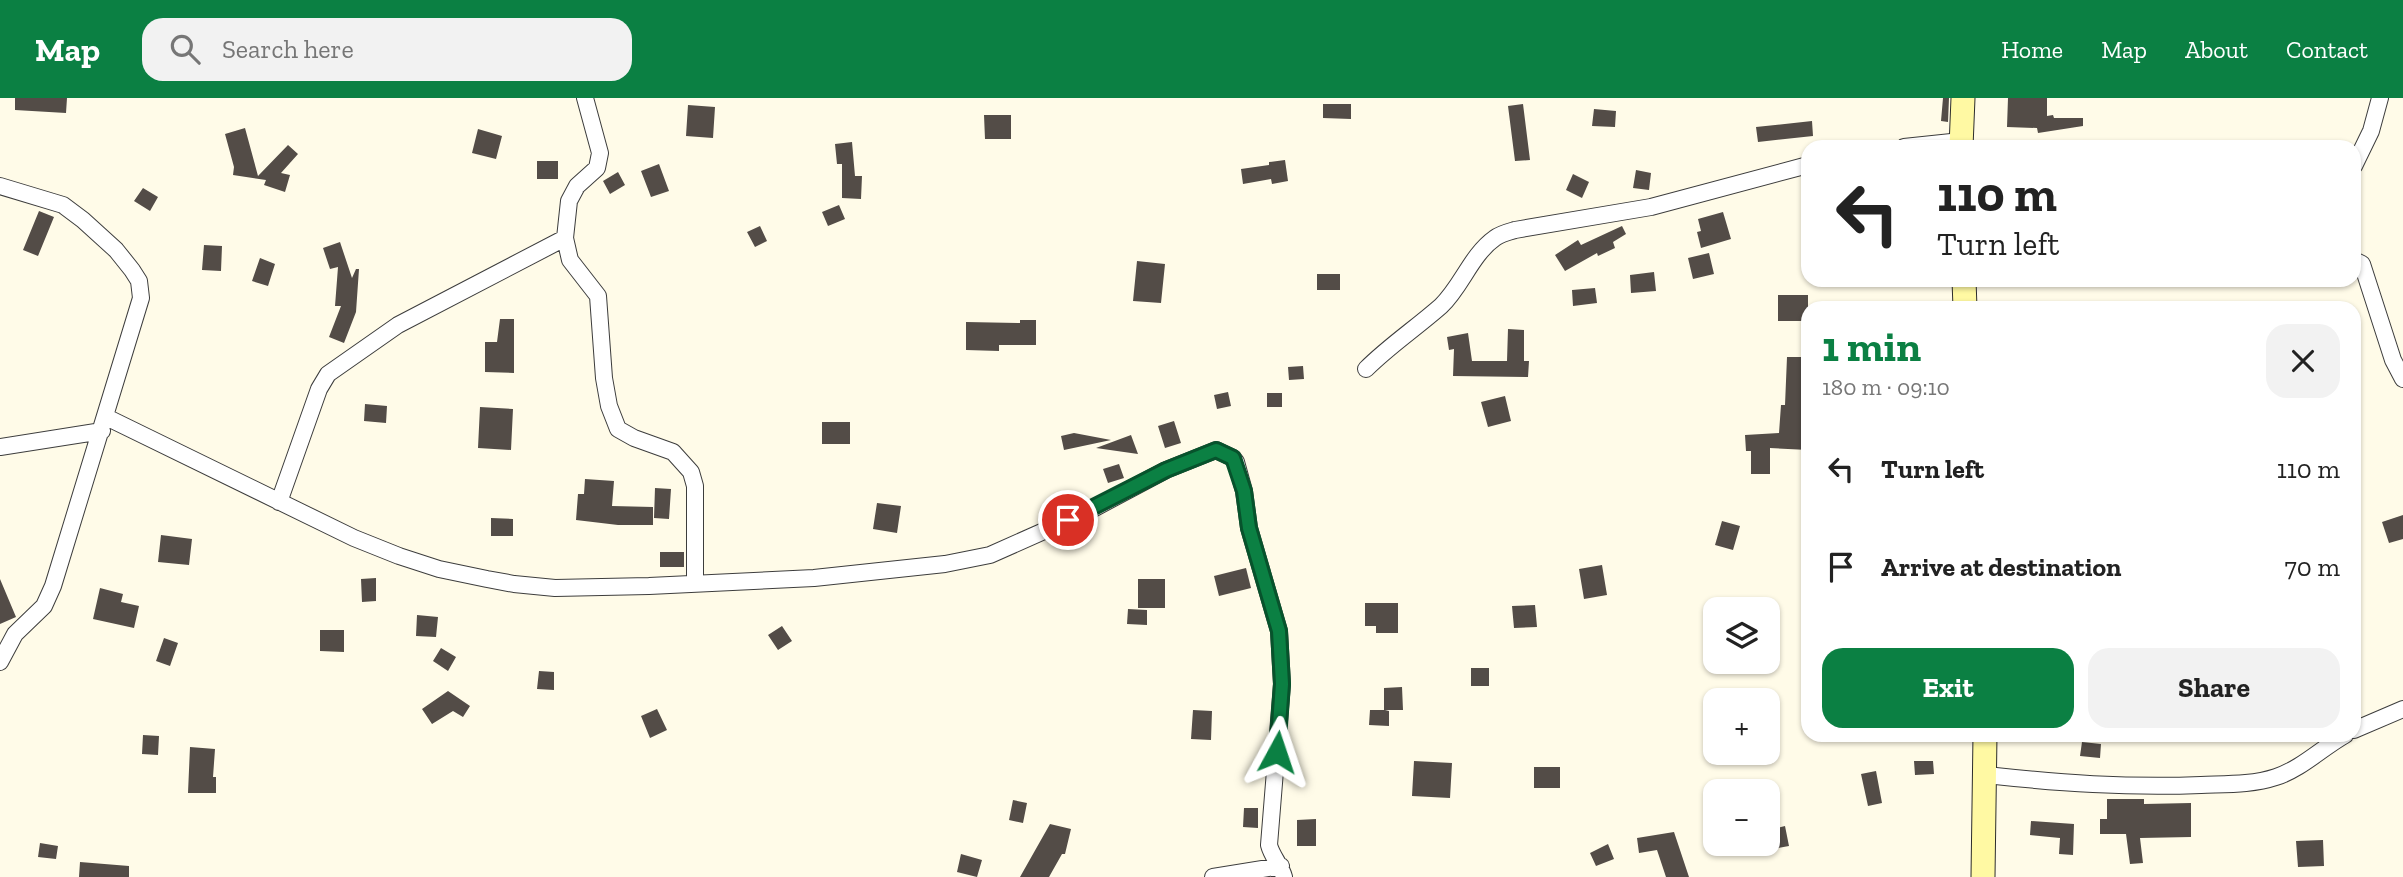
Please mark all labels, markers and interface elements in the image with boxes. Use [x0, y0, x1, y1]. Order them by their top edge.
search box [142, 18, 632, 81]
text: Map [35, 30, 100, 69]
icon: search [166, 30, 204, 68]
text: Search here [222, 33, 354, 65]
text: Home [2001, 35, 2063, 64]
text: Map [2101, 35, 2147, 64]
text: About [2185, 35, 2248, 64]
text: Contact [2286, 35, 2368, 64]
text: 110 m [1937, 165, 2057, 224]
icon: left [1822, 168, 1913, 259]
text: Turn left [1937, 225, 2059, 263]
text: 1 min [1822, 321, 1921, 372]
button: close [2266, 324, 2340, 398]
text: 180 m · 09:10 [1822, 373, 1950, 401]
icon: left [1822, 450, 1860, 488]
text: Turn left [1881, 453, 1984, 485]
text: 110 m [2277, 453, 2340, 485]
pin [1038, 490, 1098, 550]
icon: arrive [1049, 501, 1087, 539]
icon: arrive [1822, 548, 1860, 586]
text: Arrive at destination [1881, 551, 2121, 583]
text: 70 m [2284, 551, 2340, 583]
map controls [1703, 597, 1780, 856]
button: layers [1703, 597, 1780, 674]
button: Exit [1822, 648, 2074, 728]
button: Share [2088, 648, 2340, 728]
button: + [1703, 688, 1780, 765]
position arrow [1240, 715, 1314, 789]
button: − [1703, 779, 1780, 856]

